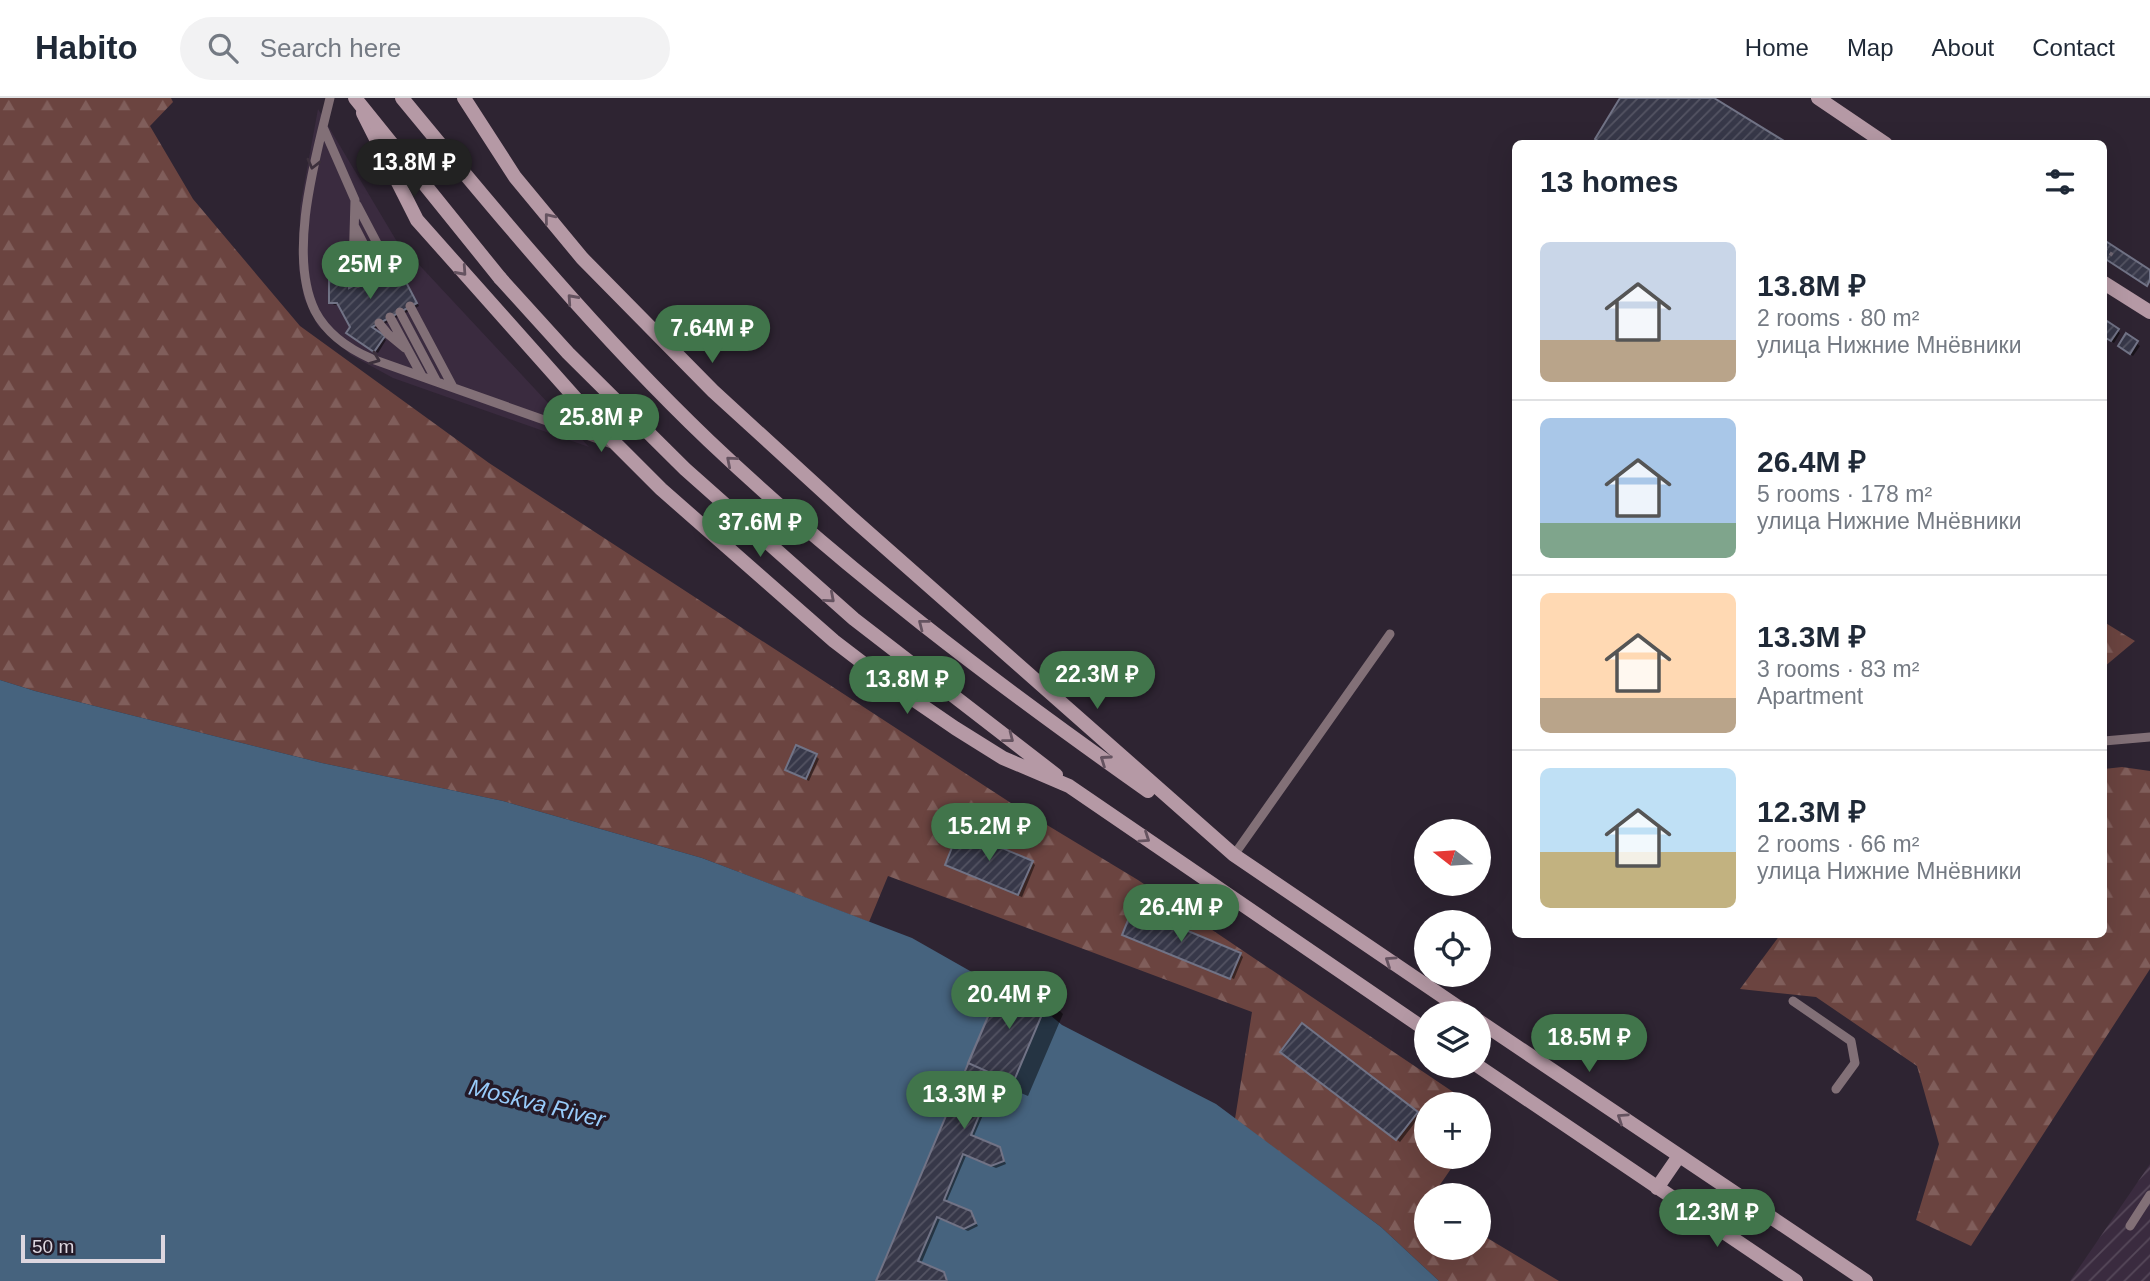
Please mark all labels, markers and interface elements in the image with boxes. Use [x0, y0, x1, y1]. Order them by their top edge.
search box [180, 17, 670, 80]
text: Habito [35, 29, 138, 66]
icon: search [204, 29, 242, 67]
text: Search here [260, 33, 401, 63]
text: Home [1745, 34, 1809, 61]
text: Map [1847, 34, 1894, 61]
text: About [1932, 34, 1994, 61]
text: Contact [2032, 34, 2115, 61]
pin: 13.8M ₽ [349, 140, 479, 199]
text: 13.8M ₽ [372, 149, 456, 175]
one-way arrow [307, 158, 321, 170]
icon: filters [2041, 163, 2079, 201]
text: 13 homes [1540, 165, 1678, 198]
one-way arrow [545, 213, 557, 226]
pin: 25M ₽ [321, 242, 419, 301]
text: 25M ₽ [338, 251, 402, 277]
one-way arrow [454, 263, 466, 276]
text: 13.8M ₽ [1757, 269, 1866, 302]
icon: home [1596, 270, 1680, 354]
one-way arrow [567, 294, 580, 307]
text: 2 rooms · 80 m² [1757, 305, 1919, 331]
pin: 7.64M ₽ [647, 306, 777, 365]
text: 7.64M ₽ [670, 315, 754, 341]
text: улица Нижние Мнёвники [1757, 332, 2022, 358]
one-way arrow [368, 351, 380, 365]
pin: 25.8M ₽ [536, 394, 666, 454]
text: 25.8M ₽ [559, 404, 643, 430]
text: 26.4M ₽ [1757, 445, 1866, 478]
icon: home [1596, 446, 1680, 530]
one-way arrow [726, 457, 739, 469]
text: 5 rooms · 178 m² [1757, 481, 1932, 507]
pin: 37.6M ₽ [695, 500, 825, 559]
text: улица Нижние Мнёвники [1757, 508, 2022, 534]
text: 37.6M ₽ [718, 509, 802, 535]
one-way arrow [822, 590, 835, 602]
one-way arrow [918, 620, 931, 633]
text: 13.3M ₽ [1757, 620, 1866, 653]
icon: home [1596, 621, 1680, 705]
pin: 22.3M ₽ [1032, 652, 1162, 711]
pin: 13.8M ₽ [842, 656, 972, 716]
text: 3 rooms · 83 m² [1757, 656, 1919, 682]
text: 22.3M ₽ [1055, 661, 1139, 687]
text: 13.8M ₽ [865, 666, 949, 692]
text: Apartment [1757, 683, 1863, 709]
one-way arrow [1002, 730, 1014, 743]
one-way arrow [1100, 756, 1113, 768]
text: 12.3M ₽ [1757, 795, 1866, 828]
icon: home [1596, 796, 1680, 880]
pin: 15.2M ₽ [924, 804, 1054, 863]
text: 15.2M ₽ [947, 813, 1031, 839]
north arrow [1414, 819, 1491, 896]
map controls [1414, 819, 1491, 1260]
one-way arrow [1137, 830, 1150, 842]
text: 2 rooms · 66 m² [1757, 831, 1919, 857]
text: улица Нижние Мнёвники [1757, 858, 2022, 884]
pin: 26.4M ₽ [1116, 884, 1246, 944]
text: 26.4M ₽ [1139, 894, 1223, 920]
button: locate [1414, 910, 1491, 987]
one-way arrow [1385, 956, 1398, 969]
pin: 20.4M ₽ [944, 972, 1074, 1031]
text: 20.4M ₽ [967, 981, 1051, 1007]
button: layers [1414, 1001, 1491, 1078]
pin: 18.5M ₽ [1524, 1014, 1654, 1074]
text: 18.5M ₽ [1547, 1024, 1631, 1050]
pin: 13.3M ₽ [899, 1072, 1029, 1131]
water label: Moskva River [466, 1074, 609, 1133]
text: 13.3M ₽ [922, 1081, 1006, 1107]
button: + [1414, 1092, 1491, 1169]
one-way arrow [1617, 1114, 1630, 1126]
button: − [1414, 1183, 1491, 1260]
pin: 12.3M ₽ [1652, 1190, 1782, 1249]
text: 12.3M ₽ [1675, 1199, 1759, 1225]
scale bar [21, 1232, 164, 1264]
text: 50 m [32, 1236, 74, 1257]

